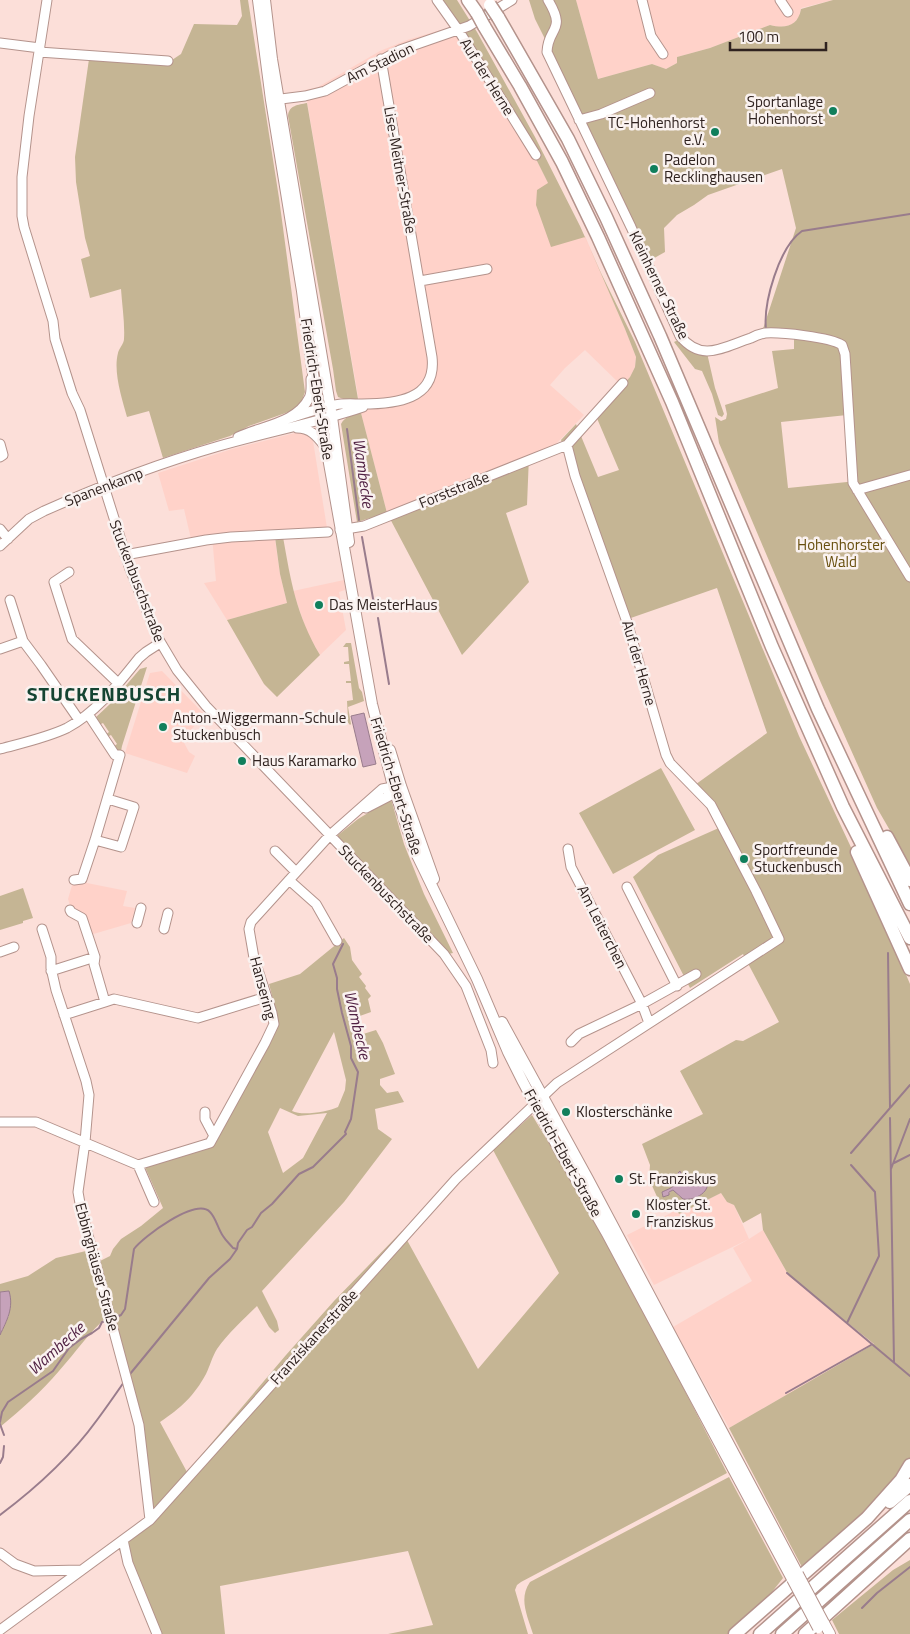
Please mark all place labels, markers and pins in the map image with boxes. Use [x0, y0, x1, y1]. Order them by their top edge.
place label: Sportanlage Hohenhorst [747, 90, 824, 130]
marker: Sportanlage Hohenhorst [827, 105, 839, 117]
place label: TC-Hohenhorst e.V. [608, 111, 706, 151]
marker: TC-Hohenhorst e.V. [709, 126, 721, 138]
place label: Padelon Recklinghausen [664, 148, 763, 188]
marker: Padelon Recklinghausen [648, 163, 660, 175]
place label: Das MeisterHaus [329, 593, 437, 616]
marker: Das MeisterHaus [313, 599, 325, 611]
place label: Anton-Wiggermann-Schule Stuckenbusch [173, 706, 346, 746]
marker: Anton-Wiggermann-Schule Stuckenbusch [157, 721, 169, 733]
place label: Haus Karamarko [252, 749, 357, 772]
marker: Haus Karamarko [236, 755, 248, 767]
place label: Sportfreunde Stuckenbusch [754, 838, 842, 878]
marker: Sportfreunde Stuckenbusch [738, 853, 750, 865]
place label: Klosterschänke [576, 1100, 673, 1123]
marker: Klosterschänke [560, 1106, 572, 1118]
place label: St. Franziskus [629, 1167, 716, 1190]
marker: St. Franziskus [613, 1173, 625, 1185]
place label: Kloster St. Franziskus [646, 1193, 714, 1233]
marker: Kloster St. Franziskus [630, 1208, 642, 1220]

